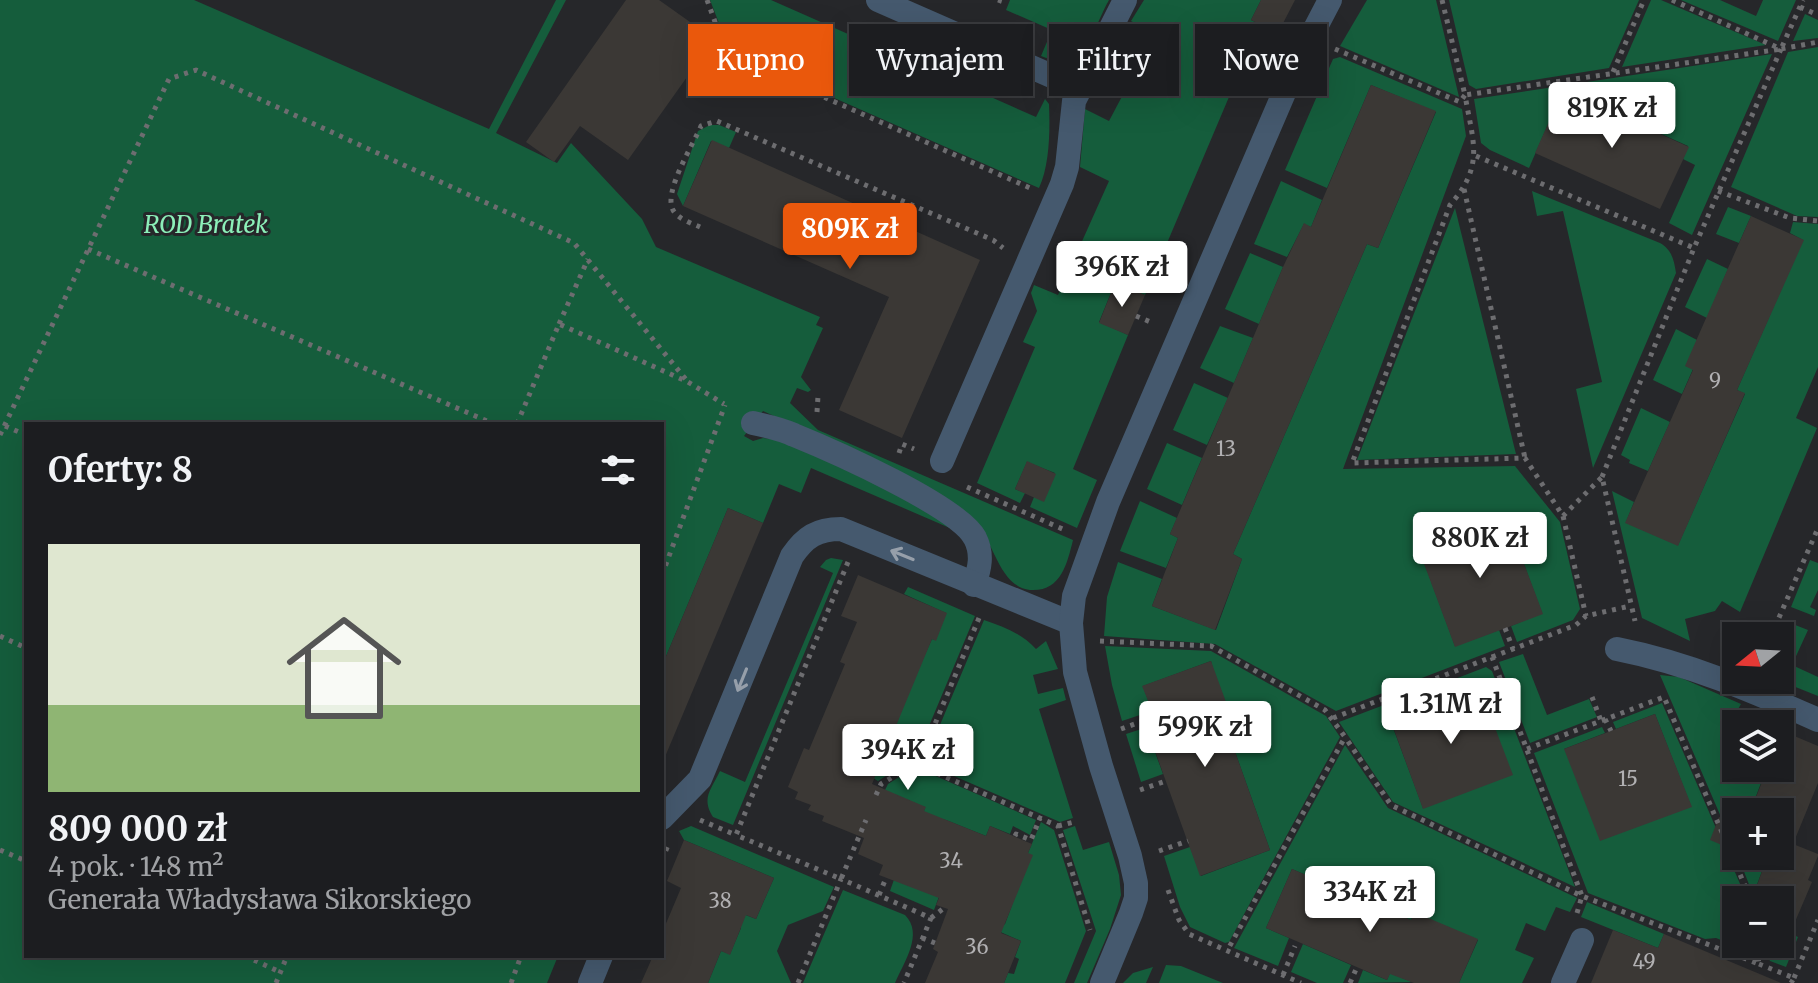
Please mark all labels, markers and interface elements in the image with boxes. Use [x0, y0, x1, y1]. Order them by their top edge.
chip: Kupno [688, 24, 833, 96]
chip: Wynajem [849, 24, 1033, 96]
chip: Filtry [1049, 24, 1179, 96]
chip: Nowe [1195, 24, 1327, 96]
pin: 819K zł [1538, 82, 1686, 150]
text: 819K zł [1566, 91, 1658, 124]
pin: 809K zł [776, 203, 924, 271]
park label: ROD Bratek [144, 209, 268, 240]
text: 809K zł [801, 212, 899, 245]
pin: 396K zł [1048, 241, 1196, 309]
text: 396K zł [1074, 250, 1170, 283]
house number: 9 [1709, 368, 1721, 393]
house number: 13 [1216, 436, 1236, 461]
icon: filters [596, 448, 640, 492]
text: Oferty: 8 [48, 449, 193, 491]
pin: 880K zł [1406, 512, 1554, 580]
text: 880K zł [1431, 521, 1529, 554]
one-way arrow [890, 547, 915, 562]
icon: home [272, 596, 416, 740]
north arrow [1722, 622, 1794, 694]
map controls [1722, 622, 1794, 958]
one-way arrow [734, 667, 748, 692]
pin: 1.31M zł [1368, 678, 1534, 746]
text: 1.31M zł [1400, 687, 1502, 720]
pin: 599K zł [1131, 701, 1279, 769]
text: 599K zł [1157, 710, 1253, 743]
button: layers [1722, 710, 1794, 782]
pin: 394K zł [834, 724, 982, 792]
text: 394K zł [860, 733, 956, 766]
house number: 15 [1618, 766, 1638, 791]
button: + [1722, 798, 1794, 870]
text: 809 000 zł [48, 808, 228, 850]
house number: 34 [939, 848, 963, 873]
text: 4 pok. · 148 m² [48, 850, 223, 883]
pin: 334K zł [1296, 866, 1444, 934]
text: 334K zł [1323, 875, 1417, 908]
text: Generała Władysława Sikorskiego [48, 883, 472, 916]
button: − [1722, 886, 1794, 958]
house number: 38 [708, 888, 732, 913]
house number: 36 [965, 934, 989, 959]
house number: 49 [1632, 949, 1656, 974]

